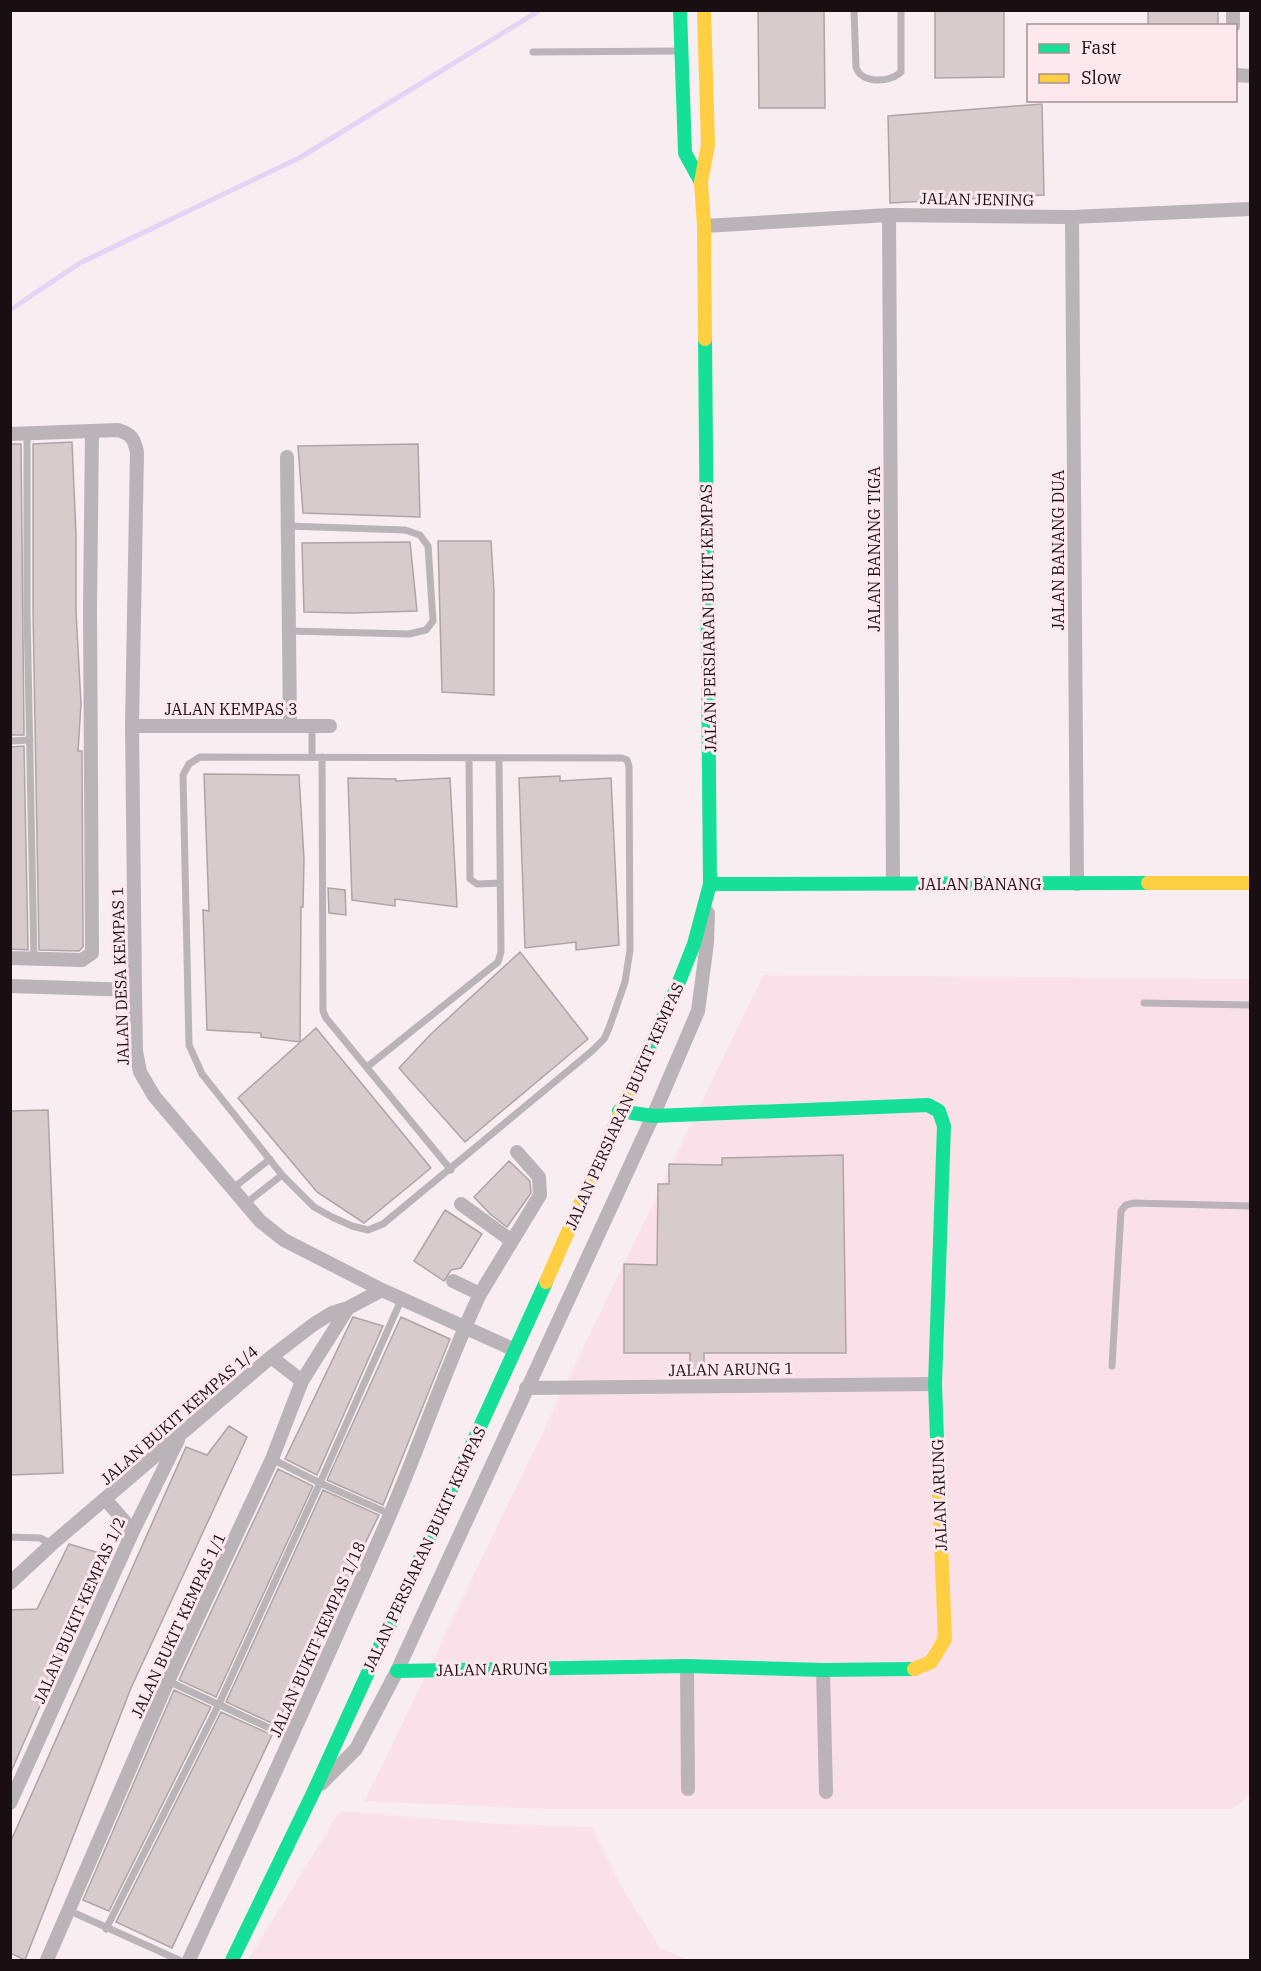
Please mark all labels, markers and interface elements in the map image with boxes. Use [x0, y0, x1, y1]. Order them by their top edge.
legend [1027, 24, 1237, 102]
text: Fast [1081, 36, 1116, 59]
text: Slow [1081, 66, 1121, 89]
street label: JALAN JENING [920, 188, 1034, 210]
street label: JALAN BANANG TIGA [864, 466, 884, 632]
street label: JALAN BANANG DUA [1048, 470, 1068, 630]
street label: JALAN PERSIARAN BUKIT KEMPAS [696, 484, 720, 752]
street label: JALAN KEMPAS 3 [164, 699, 298, 719]
street label: JALAN BANANG [918, 874, 1042, 894]
street label: JALAN DESA KEMPAS 1 [107, 886, 133, 1066]
street label: JALAN PERSIARAN BUKIT KEMPAS [560, 979, 688, 1233]
street label: JALAN BUKIT KEMPAS 1/4 [96, 1341, 262, 1489]
street label: JALAN ARUNG 1 [668, 1358, 794, 1380]
street label: JALAN PERSIARAN BUKIT KEMPAS [358, 1423, 490, 1675]
street label: JALAN ARUNG [927, 1439, 951, 1551]
street label: JALAN BUKIT KEMPAS 1/2 [29, 1514, 129, 1706]
street label: JALAN BUKIT KEMPAS 1/1 [126, 1529, 230, 1721]
street label: JALAN BUKIT KEMPAS 1/18 [265, 1538, 369, 1740]
street label: JALAN ARUNG [436, 1658, 548, 1680]

